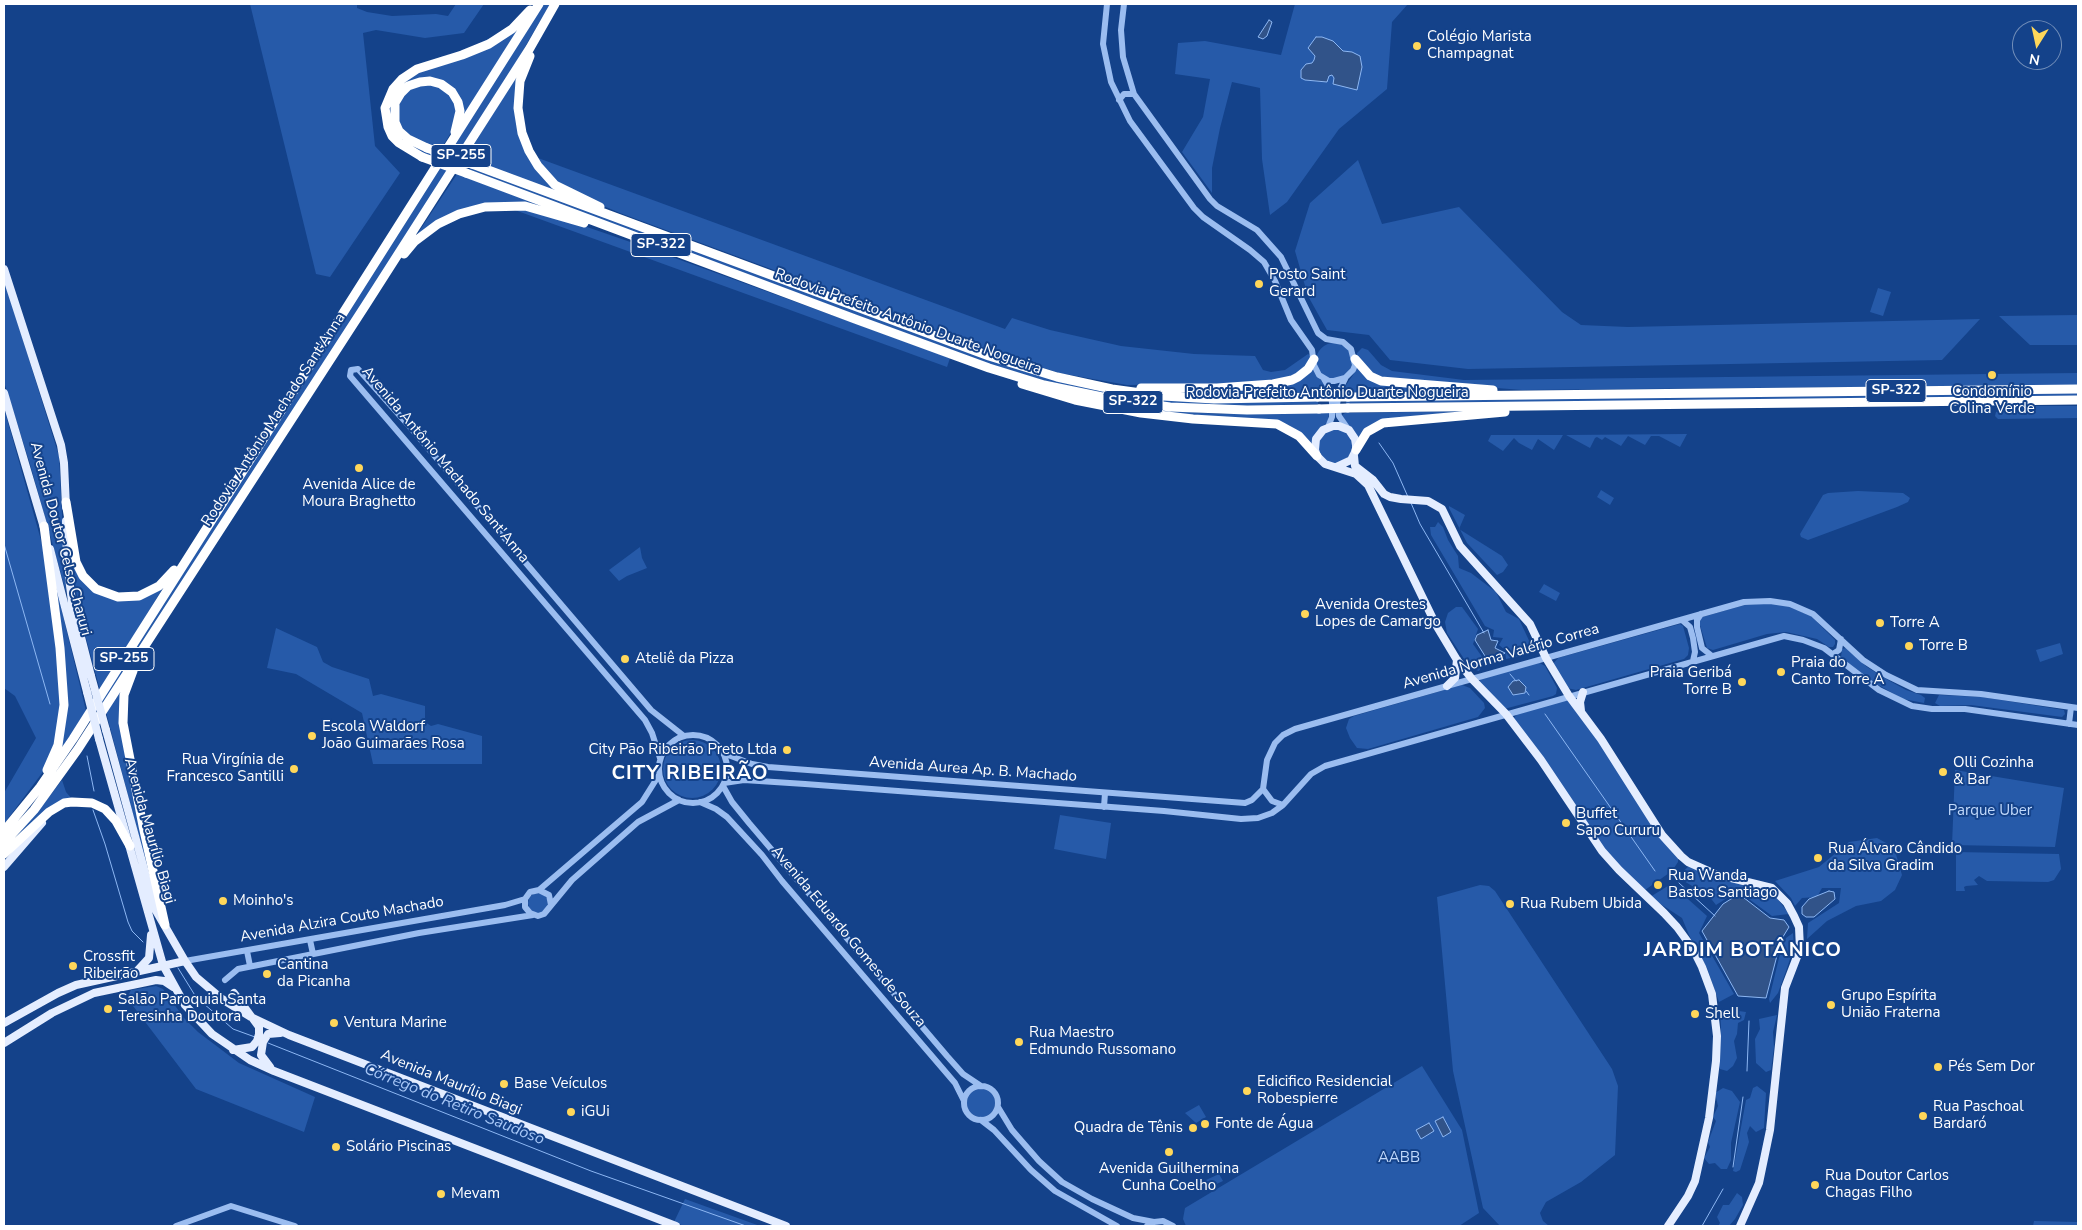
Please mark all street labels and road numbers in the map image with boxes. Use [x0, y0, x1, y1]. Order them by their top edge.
road number: SP-255 [431, 144, 491, 168]
road number: SP-322 [631, 234, 691, 256]
street label: Rodovia Prefeito Antônio Duarte Nogueira [772, 265, 1044, 379]
street label: Rodovia Antônio Machado Sant'Anna [198, 310, 350, 530]
street label: Avenida Antônio Machado Sant'Anna [357, 363, 533, 567]
road number: SP-322 [1866, 380, 1926, 402]
street label: Rodovia Prefeito Antônio Duarte Nogueira [1185, 384, 1469, 402]
road number: SP-322 [1103, 391, 1163, 414]
street label: Avenida Doutor Celso Charuri [25, 440, 95, 638]
street label: Avenida Norma Valério Correa [1401, 620, 1601, 694]
road number: SP-255 [94, 648, 154, 671]
street label: Avenida Aurea Ap. B. Machado [868, 754, 1078, 786]
street label: Avenida Maurílio Biagi [120, 756, 178, 906]
street label: Avenida Eduardo Gomes de Souza [767, 843, 929, 1031]
street label: Avenida Alzira Couto Machado [239, 893, 445, 947]
street label: Avenida Maurílio Biagi [378, 1046, 524, 1120]

